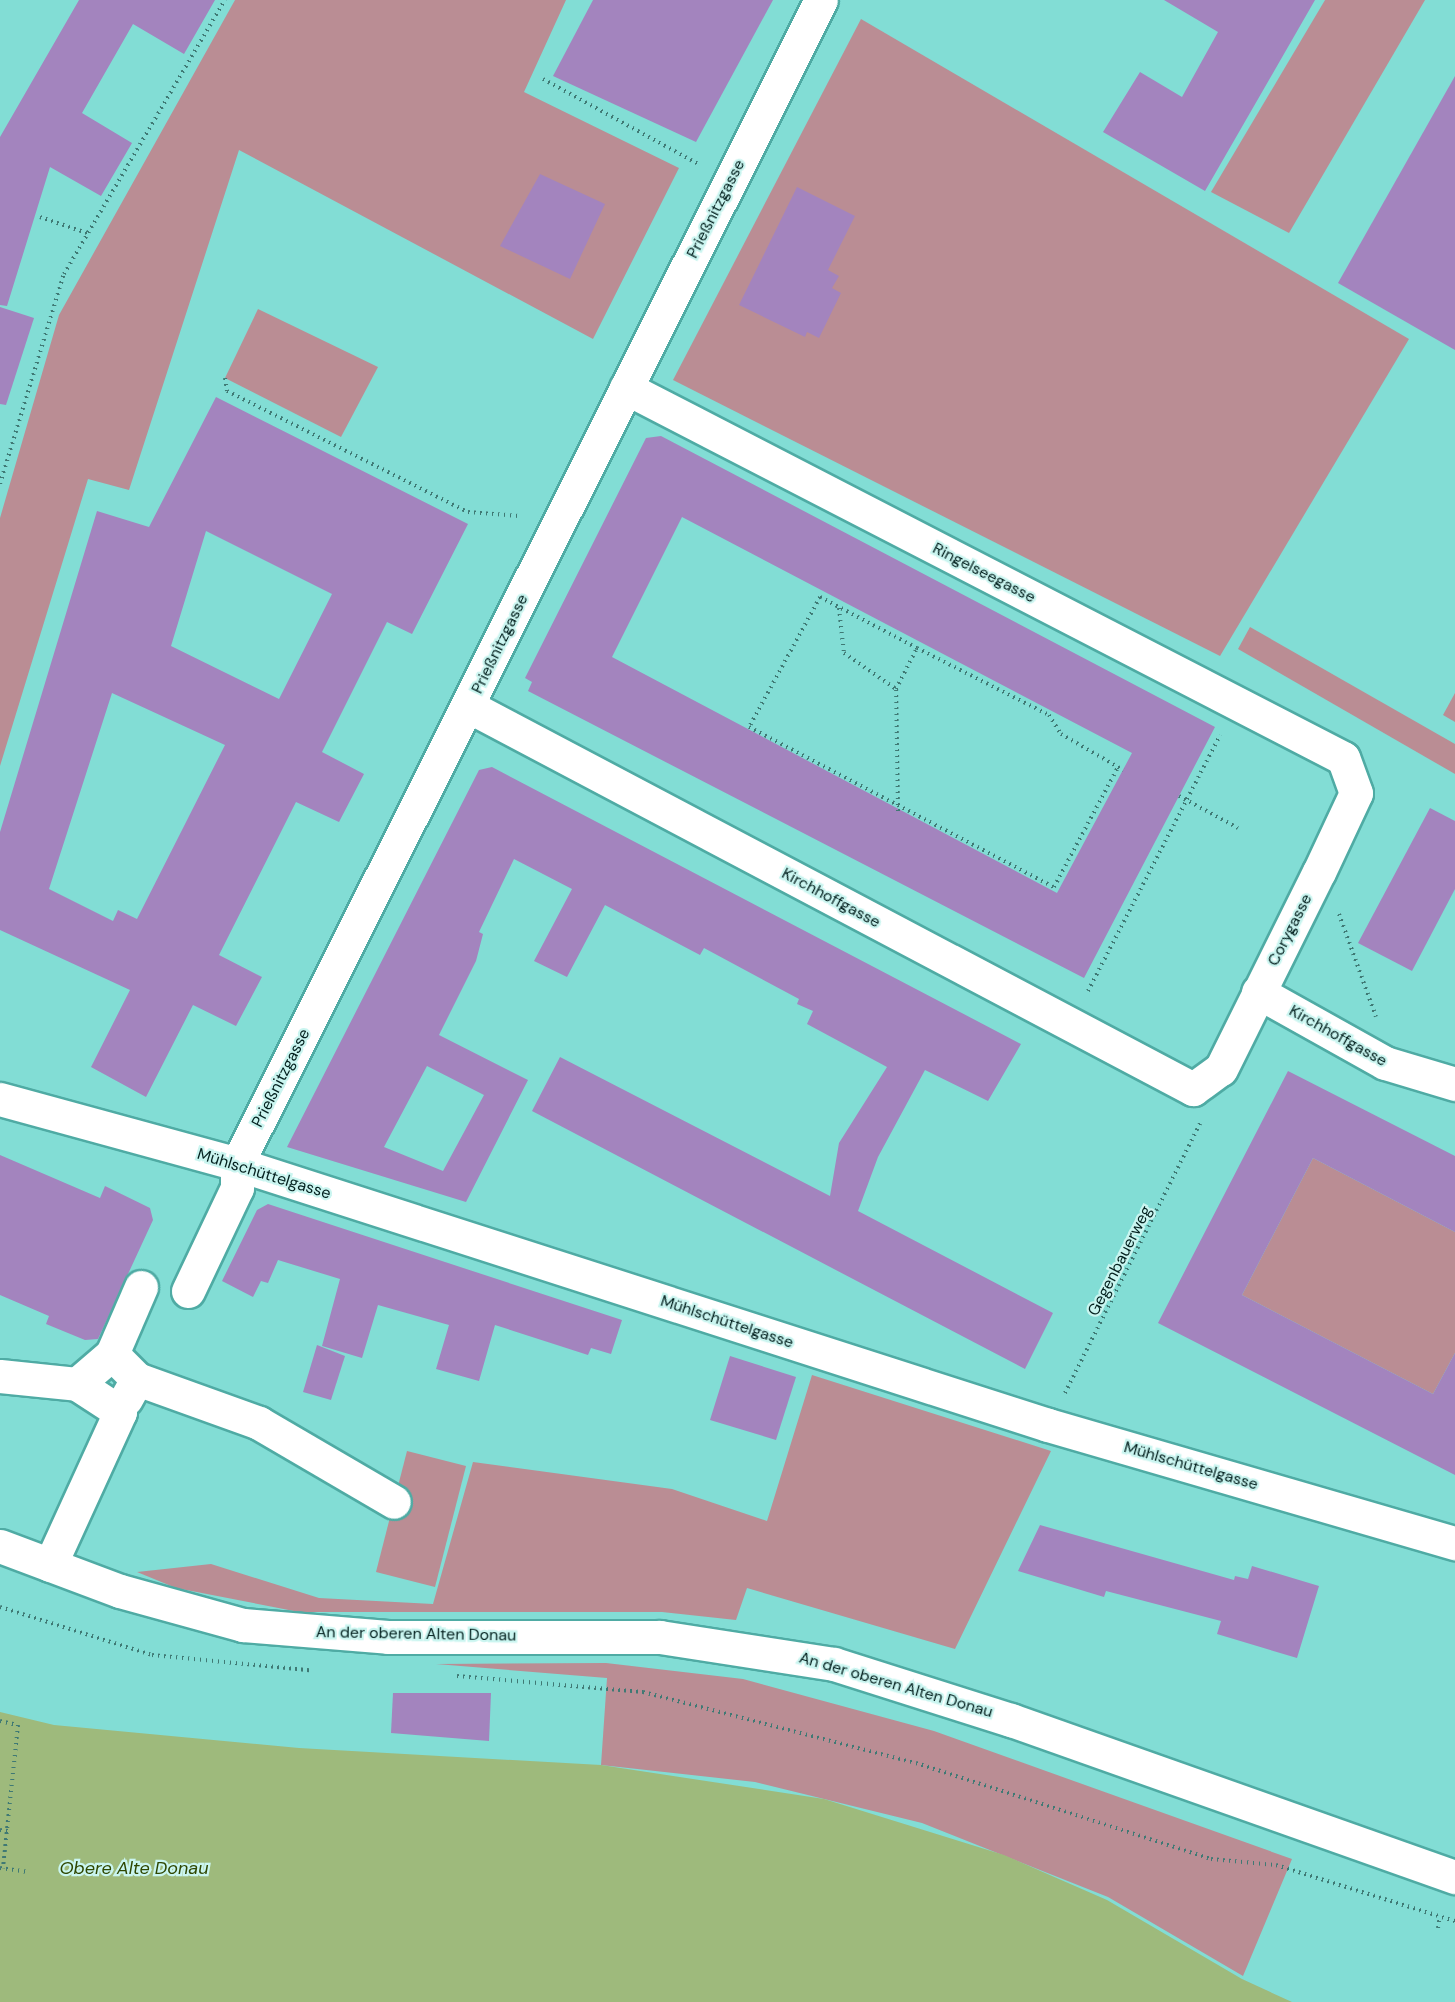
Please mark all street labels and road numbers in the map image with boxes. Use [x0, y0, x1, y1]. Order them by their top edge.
street label: Prießnitzgasse [683, 156, 749, 262]
street label: Ringelseegasse [929, 539, 1039, 607]
street label: Prießnitzgasse [468, 591, 532, 697]
street label: Kirchhoffgasse [778, 864, 884, 932]
street label: Corygasse [1264, 891, 1316, 969]
street label: Kirchhoffgasse [1286, 1001, 1390, 1071]
street label: Prießnitzgasse [248, 1025, 314, 1131]
street label: Mühlschüttelgasse [195, 1145, 333, 1203]
street label: Gegenbauerweg [1084, 1203, 1156, 1319]
street label: Mühlschüttelgasse [658, 1291, 796, 1353]
street label: Mühlschüttelgasse [1122, 1438, 1260, 1494]
street label: An der oberen Alten Donau [316, 1623, 516, 1645]
street label: An der oberen Alten Donau [797, 1648, 995, 1722]

